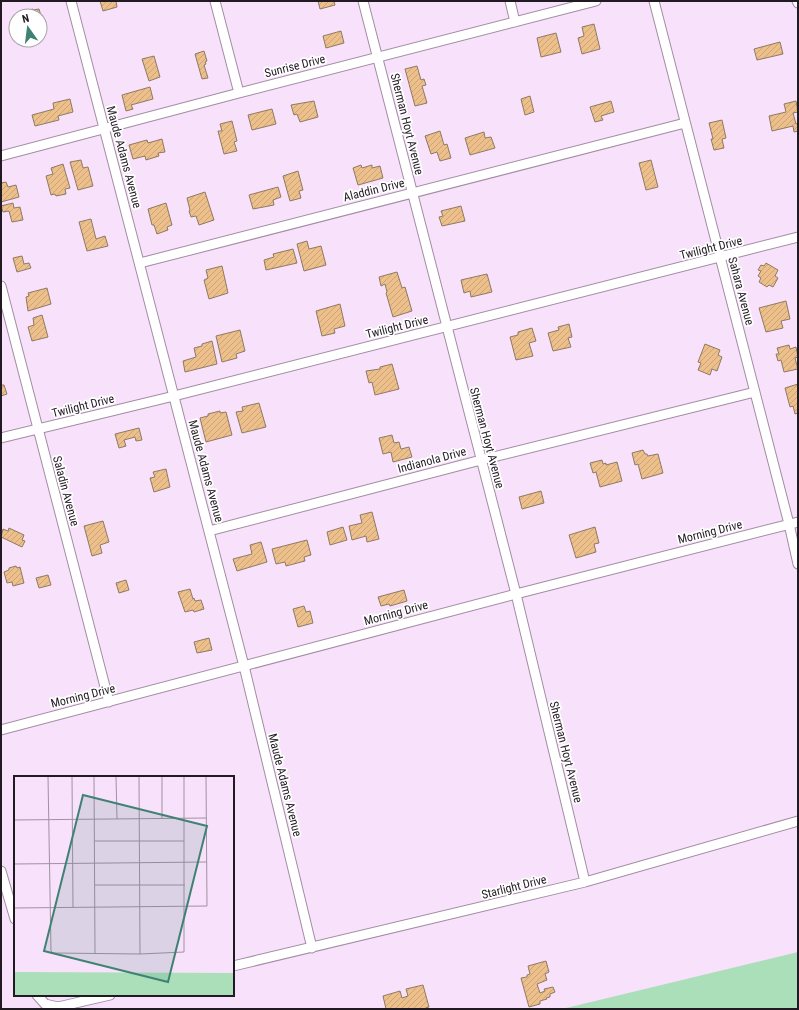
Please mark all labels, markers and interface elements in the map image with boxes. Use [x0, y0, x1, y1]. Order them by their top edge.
north arrow [8, 8, 48, 48]
text: N [21, 12, 31, 26]
street label: Sunrise Drive [263, 52, 327, 80]
street label: Sherman Hoyt Avenue [388, 72, 426, 176]
street label: Maude Adams Avenue [104, 104, 144, 210]
street label: Aladdin Drive [342, 176, 406, 204]
street label: Twilight Drive [678, 233, 744, 263]
street label: Sahara Avenue [725, 255, 757, 327]
street label: Twilight Drive [364, 312, 430, 342]
street label: Sherman Hoyt Avenue [467, 386, 507, 490]
street label: Twilight Drive [50, 391, 116, 421]
street label: Maude Adams Avenue [186, 418, 226, 524]
street label: Indianola Drive [396, 444, 468, 476]
street label: Saladin Avenue [50, 454, 82, 528]
street label: Morning Drive [676, 517, 744, 547]
street label: Morning Drive [362, 598, 430, 628]
street label: Morning Drive [49, 681, 117, 711]
street label: Sherman Hoyt Avenue [547, 700, 585, 804]
street label: Maude Adams Avenue [265, 732, 305, 838]
inset map [14, 776, 234, 996]
street label: Starlight Drive [480, 872, 548, 902]

